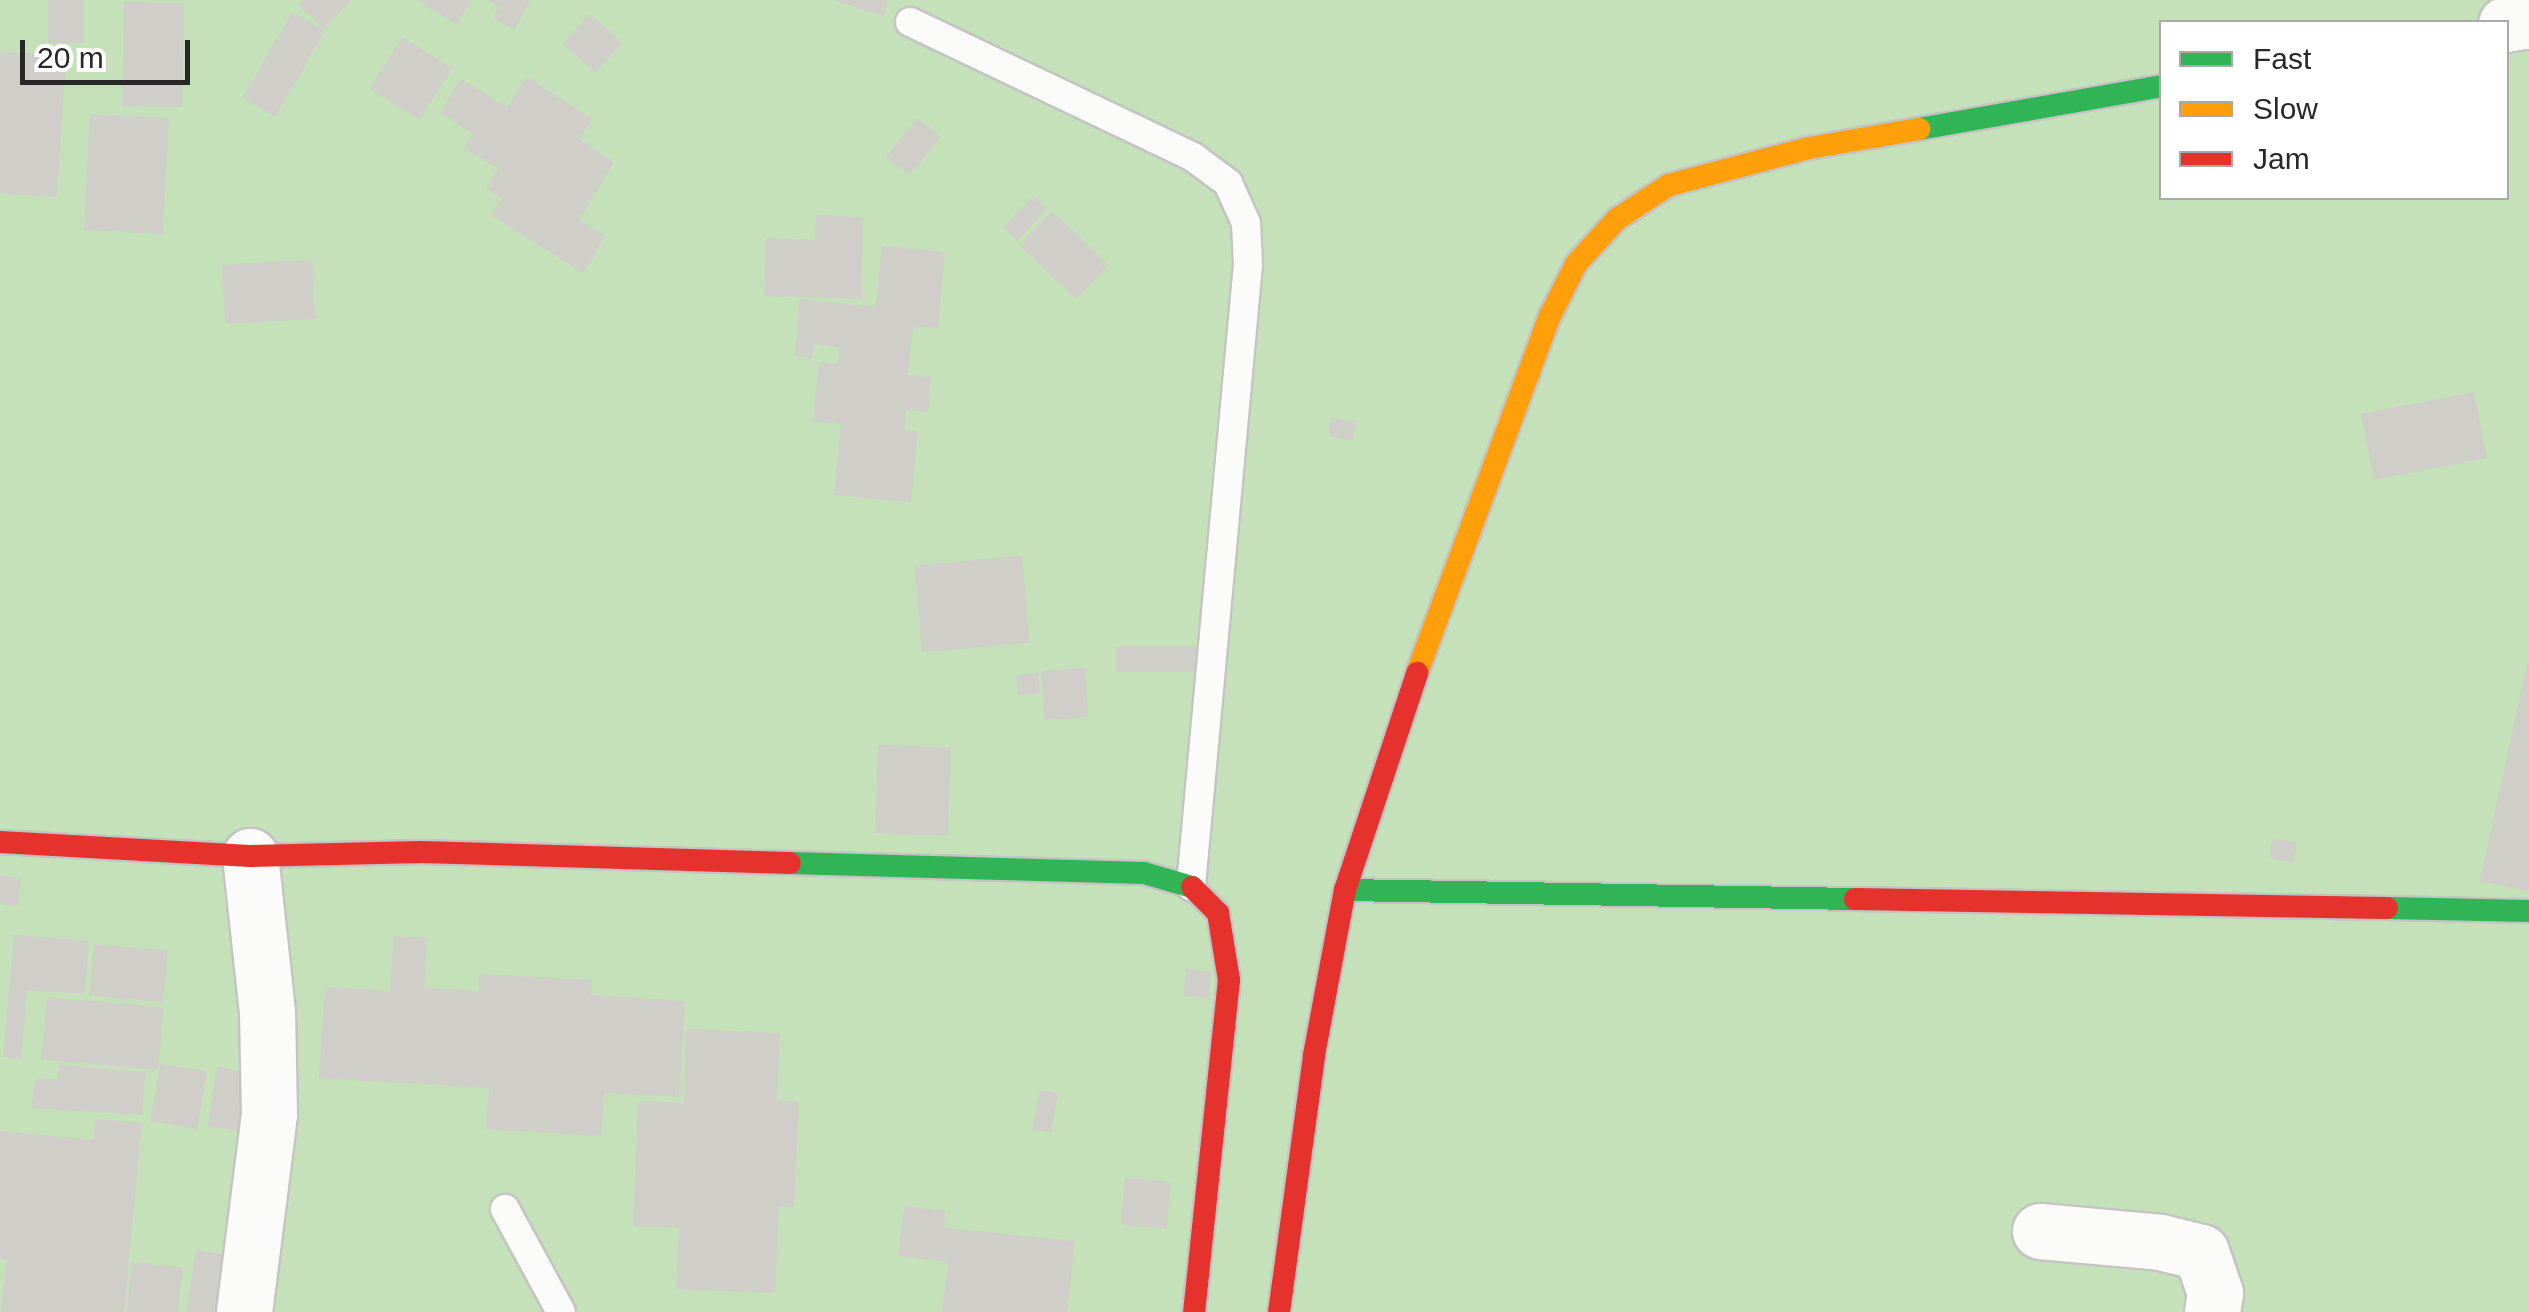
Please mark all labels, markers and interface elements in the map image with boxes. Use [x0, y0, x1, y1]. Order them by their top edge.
scale bar [25, 20, 195, 82]
legend [2159, 20, 2509, 200]
text: 20 m [37, 41, 104, 74]
text: Fast [2253, 42, 2311, 75]
text: Slow [2253, 92, 2318, 125]
text: Jam [2253, 142, 2310, 175]

